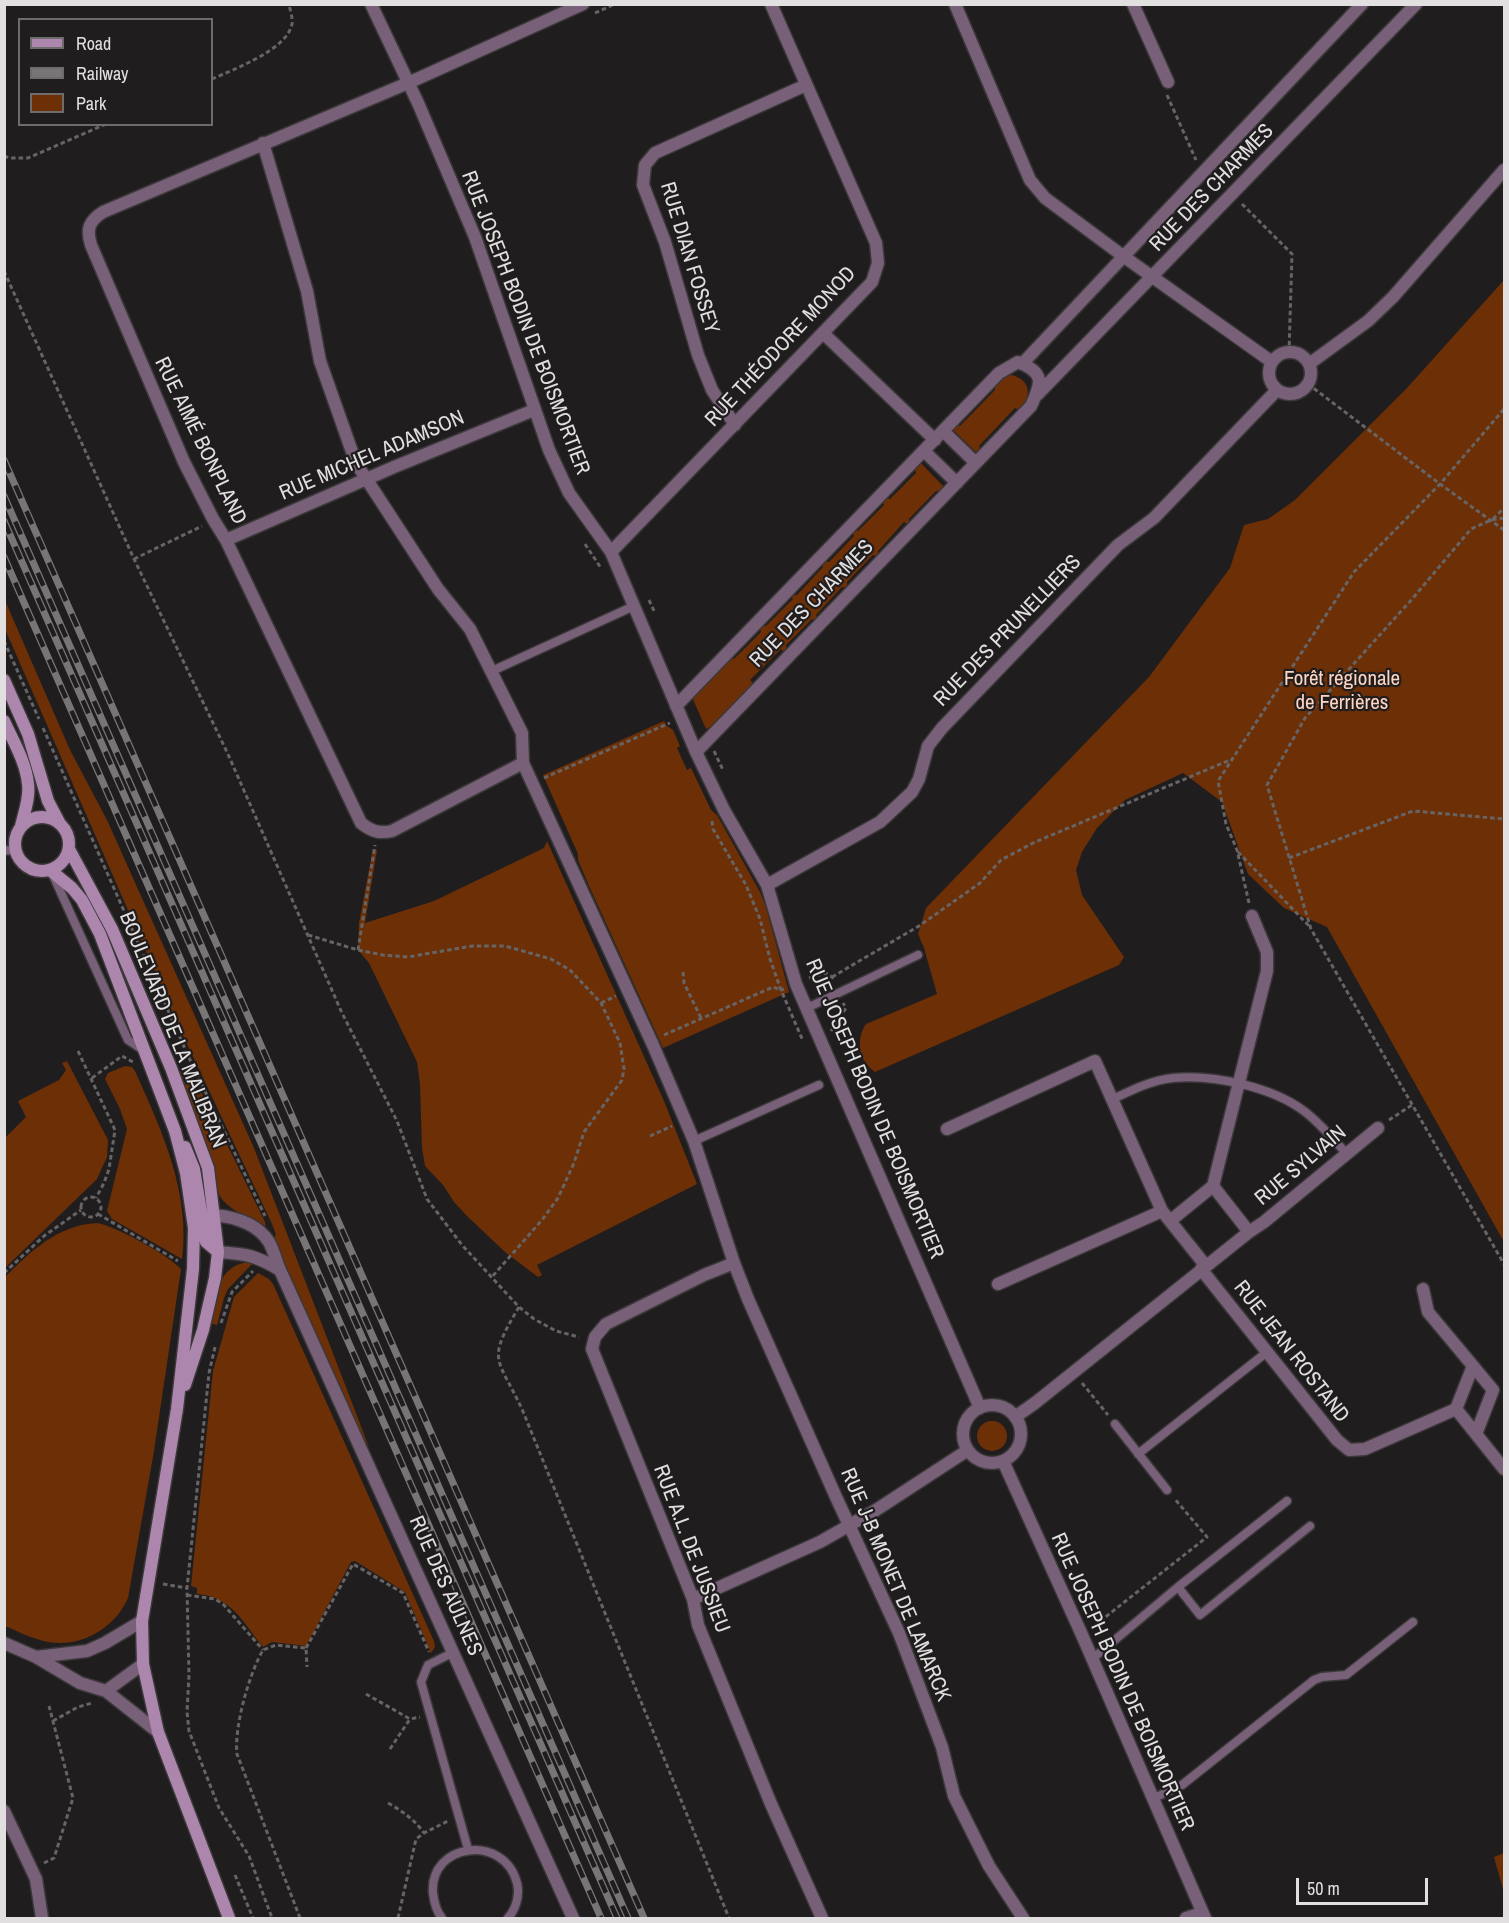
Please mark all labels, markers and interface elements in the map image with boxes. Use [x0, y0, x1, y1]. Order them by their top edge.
legend [18, 18, 213, 126]
text: Road [76, 31, 111, 56]
text: Railway [76, 61, 129, 86]
text: Park [76, 91, 106, 116]
street label: RUE DES CHARMES [1145, 119, 1279, 257]
street label: RUE JOSEPH BODIN DE BOISMORTIER [455, 168, 595, 478]
street label: RUE DIAN FOSSEY [654, 179, 724, 337]
street label: RUE THÉODORE MONOD [700, 262, 862, 432]
street label: RUE AIMÉ BONPLAND [149, 353, 251, 529]
street label: RUE MICHEL ADAMSON [276, 406, 468, 506]
street label: RUE DES CHARMES [745, 535, 879, 673]
street label: RUE DES PRUNELLIERS [929, 550, 1087, 712]
park label: Forêt régionale de Ferrières [1284, 666, 1400, 716]
street label: BOULEVARD DE LA MALIBRAN [113, 908, 231, 1152]
street label: RUE JOSEPH BODIN DE BOISMORTIER [799, 955, 949, 1263]
street label: RUE SYLVAIN [1250, 1121, 1352, 1211]
street label: RUE JEAN ROSTAND [1228, 1276, 1354, 1428]
street label: RUE A.L. DE JUSSIEU [647, 1461, 735, 1637]
street label: RUE J-B MONET DE LAMARCK [834, 1465, 956, 1705]
street label: RUE DES AULNES [403, 1512, 487, 1660]
street label: RUE JOSEPH BODIN DE BOISMORTIER [1045, 1529, 1199, 1835]
scale bar [1299, 1866, 1431, 1904]
text: 50 m [1307, 1876, 1340, 1901]

